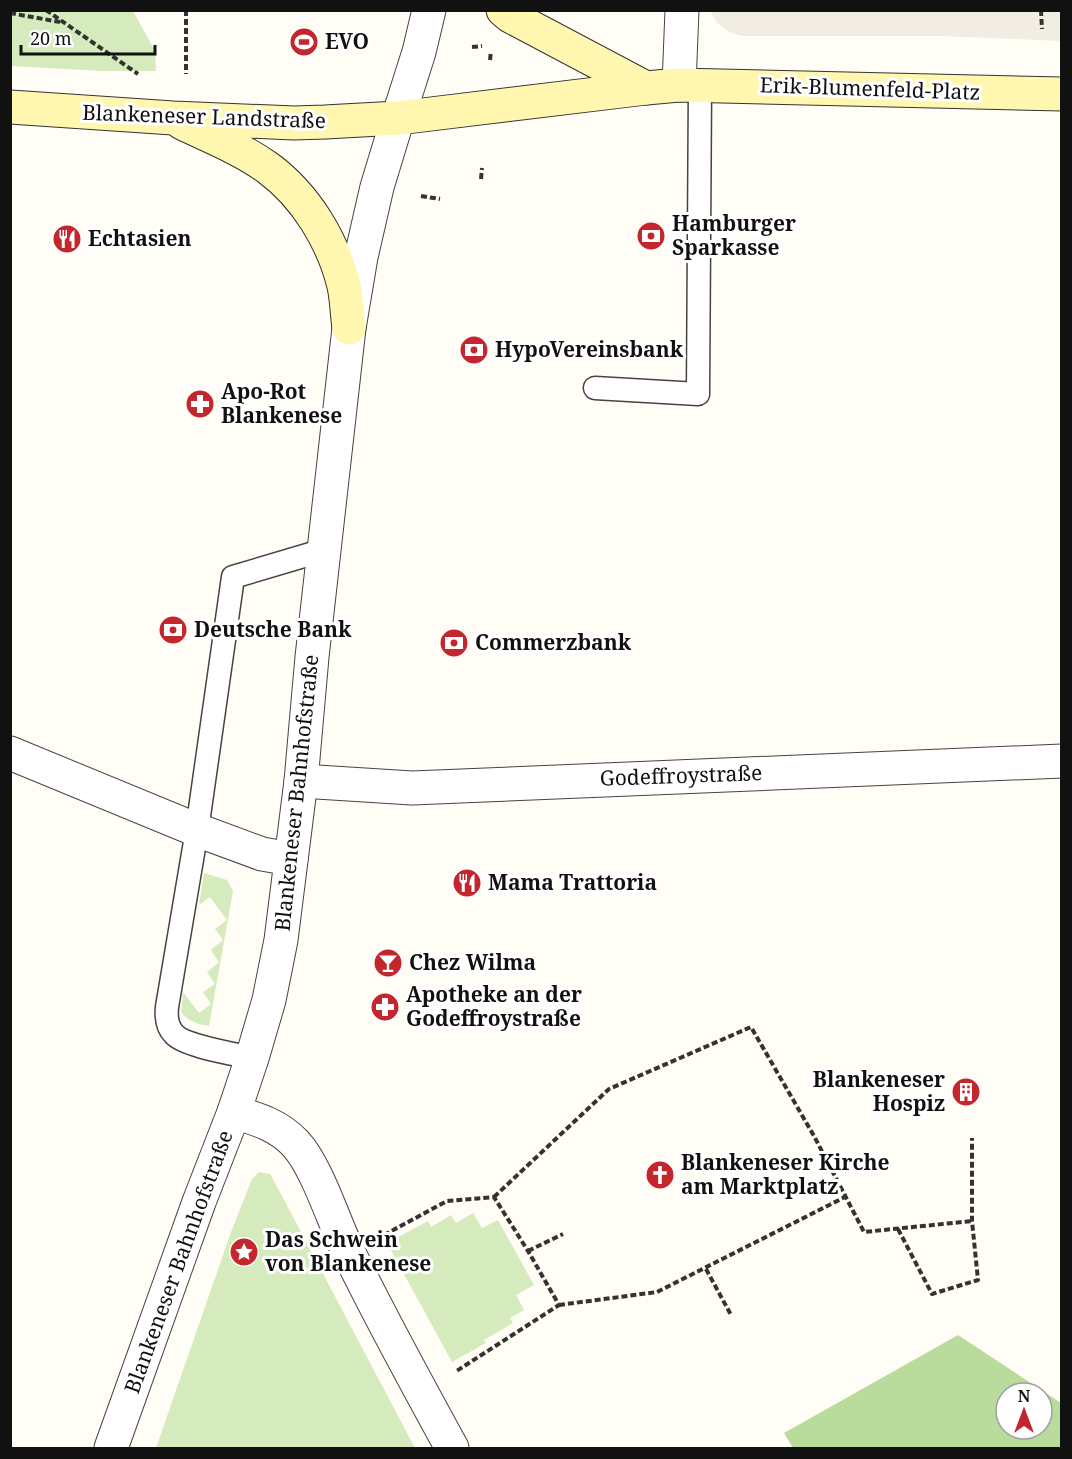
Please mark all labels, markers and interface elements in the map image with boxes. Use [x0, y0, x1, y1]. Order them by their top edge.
scale bar [21, 18, 154, 56]
text: 20 m [30, 26, 72, 50]
sports icon: EVO [288, 26, 320, 58]
place label: EVO [325, 27, 369, 55]
street label: Erik-Blumenfeld-Platz [759, 70, 981, 106]
street label: Blankeneser Landstraße [82, 98, 326, 134]
place label: Hamburger Sparkasse [672, 209, 796, 261]
bank icon: Hamburger Sparkasse [635, 220, 667, 252]
restaurant icon: Echtasien [51, 223, 83, 255]
place label: Echtasien [88, 224, 191, 252]
bank icon: HypoVereinsbank [458, 334, 490, 366]
place label: HypoVereinsbank [495, 335, 684, 363]
place label: Apo-Rot Blankenese [221, 377, 342, 429]
pharmacy icon: Apo-Rot Blankenese [184, 388, 216, 420]
bank icon: Deutsche Bank [157, 614, 189, 646]
place label: Deutsche Bank [194, 615, 352, 643]
bank icon: Commerzbank [438, 627, 470, 659]
place label: Commerzbank [475, 628, 632, 656]
street label: Blankeneser Bahnhofstraße [268, 653, 324, 933]
street label: Godeffroystraße [599, 758, 763, 792]
restaurant icon: Mama Trattoria [451, 867, 483, 899]
place label: Mama Trattoria [488, 868, 657, 896]
bar icon: Chez Wilma [372, 947, 404, 979]
place label: Chez Wilma [409, 948, 536, 976]
place label: Apotheke an der Godeffroystraße [406, 980, 582, 1032]
pharmacy icon: Apotheke an der Godeffroystraße [369, 991, 401, 1023]
place label: Blankeneser Hospiz [813, 1065, 945, 1117]
building icon: Blankeneser Hospiz [950, 1076, 982, 1108]
street label: Blankeneser Bahnhofstraße [117, 1126, 239, 1397]
place label: Blankeneser Kirche am Marktplatz [681, 1148, 890, 1200]
church icon: Blankeneser Kirche am Marktplatz [644, 1159, 676, 1191]
place label: Das Schwein von Blankenese [265, 1225, 431, 1277]
place icon: Das Schwein von Blankenese [228, 1236, 260, 1268]
north arrow [994, 1381, 1054, 1441]
text: N [1018, 1385, 1031, 1407]

